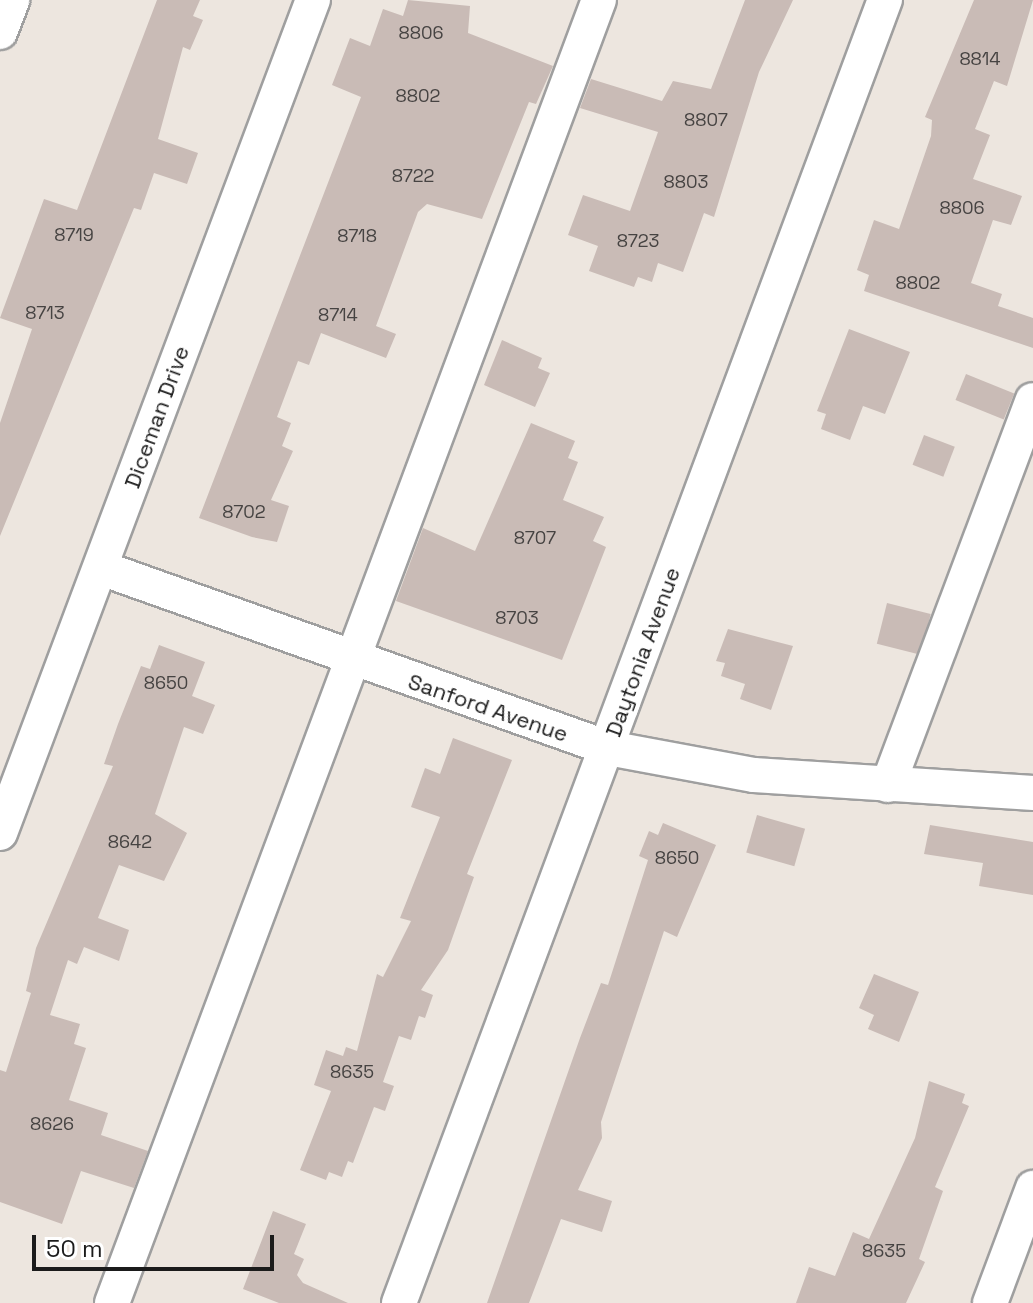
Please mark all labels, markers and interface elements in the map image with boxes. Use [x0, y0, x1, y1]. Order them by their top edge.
house number: 8806 [399, 22, 443, 44]
house number: 8814 [959, 48, 1001, 70]
house number: 8802 [396, 85, 440, 107]
house number: 8807 [684, 109, 728, 131]
house number: 8722 [392, 165, 434, 187]
house number: 8803 [664, 171, 708, 193]
house number: 8806 [940, 197, 984, 219]
house number: 8719 [54, 224, 94, 246]
house number: 8718 [337, 225, 377, 247]
house number: 8723 [617, 230, 659, 252]
house number: 8802 [896, 272, 940, 294]
house number: 8713 [25, 302, 65, 324]
house number: 8714 [318, 304, 358, 326]
street label: Diceman Drive [119, 342, 195, 492]
house number: 8702 [222, 501, 266, 523]
house number: 8707 [514, 527, 556, 549]
street label: Daytonia Avenue [600, 564, 686, 740]
house number: 8703 [495, 607, 539, 629]
street label: Sanford Avenue [405, 668, 571, 748]
house number: 8650 [144, 672, 188, 694]
house number: 8642 [108, 831, 152, 853]
house number: 8650 [655, 847, 699, 869]
house number: 8635 [330, 1061, 374, 1083]
house number: 8626 [30, 1113, 74, 1135]
scale bar [36, 1219, 278, 1269]
text: 50 m [46, 1233, 103, 1264]
house number: 8635 [862, 1240, 906, 1262]

